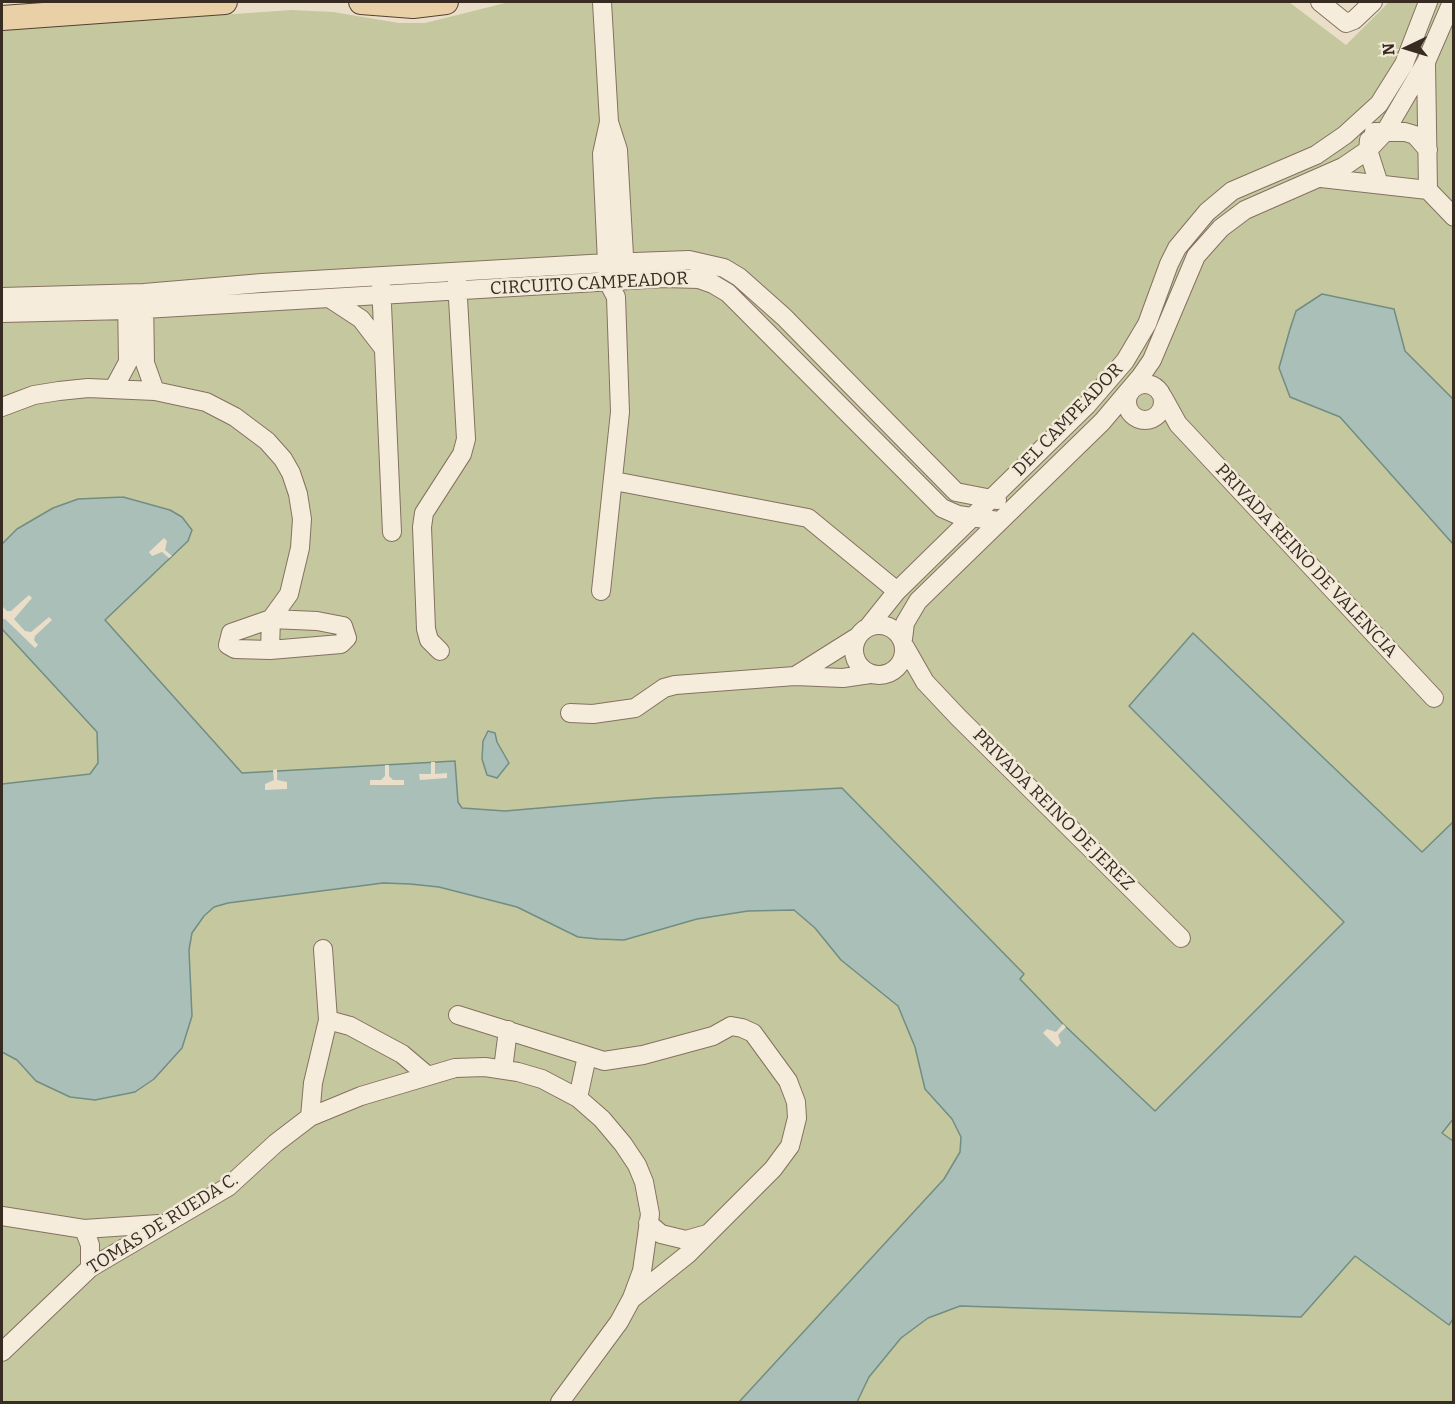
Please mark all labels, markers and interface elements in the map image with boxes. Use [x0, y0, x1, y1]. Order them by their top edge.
north arrow [1377, 18, 1437, 78]
text: N [1379, 42, 1398, 56]
street label: CIRCUITO CAMPEADOR [489, 268, 689, 300]
street label: DEL CAMPEADOR [1009, 359, 1127, 481]
street label: PRIVADA REINO DE VALENCIA [1211, 460, 1401, 662]
street label: PRIVADA REINO DE JEREZ [968, 725, 1138, 895]
street label: TOMAS DE RUEDA C. [84, 1169, 242, 1279]

